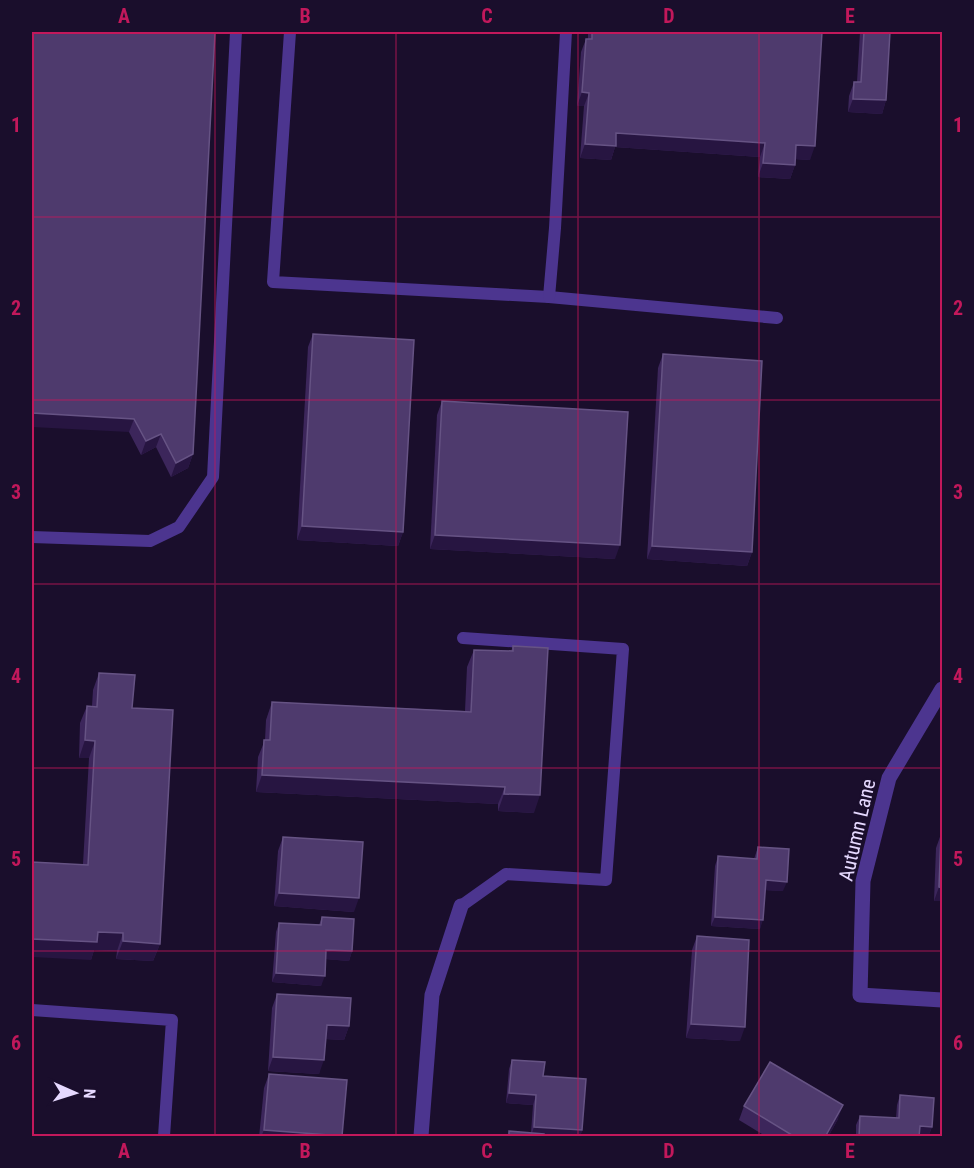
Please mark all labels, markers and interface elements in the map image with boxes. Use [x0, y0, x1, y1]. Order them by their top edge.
text: A [118, 4, 130, 28]
text: B [299, 4, 311, 28]
text: C [481, 4, 493, 28]
text: D [663, 4, 675, 28]
text: E [845, 4, 855, 28]
text: 1 [11, 113, 21, 137]
text: 1 [953, 113, 963, 137]
text: 2 [11, 296, 21, 320]
text: 2 [953, 296, 963, 320]
text: 3 [11, 480, 21, 504]
text: 3 [953, 480, 963, 504]
text: 4 [11, 664, 21, 688]
text: 4 [953, 664, 963, 688]
street label: Autumn Lane [834, 777, 880, 883]
text: 5 [11, 847, 21, 871]
text: 5 [953, 847, 963, 871]
text: 6 [11, 1031, 21, 1055]
text: 6 [953, 1031, 963, 1055]
north arrow [45, 1063, 105, 1123]
text: N [80, 1088, 99, 1099]
text: A [118, 1139, 130, 1163]
text: B [299, 1139, 311, 1163]
text: C [481, 1139, 493, 1163]
text: D [663, 1139, 675, 1163]
text: E [845, 1139, 855, 1163]

